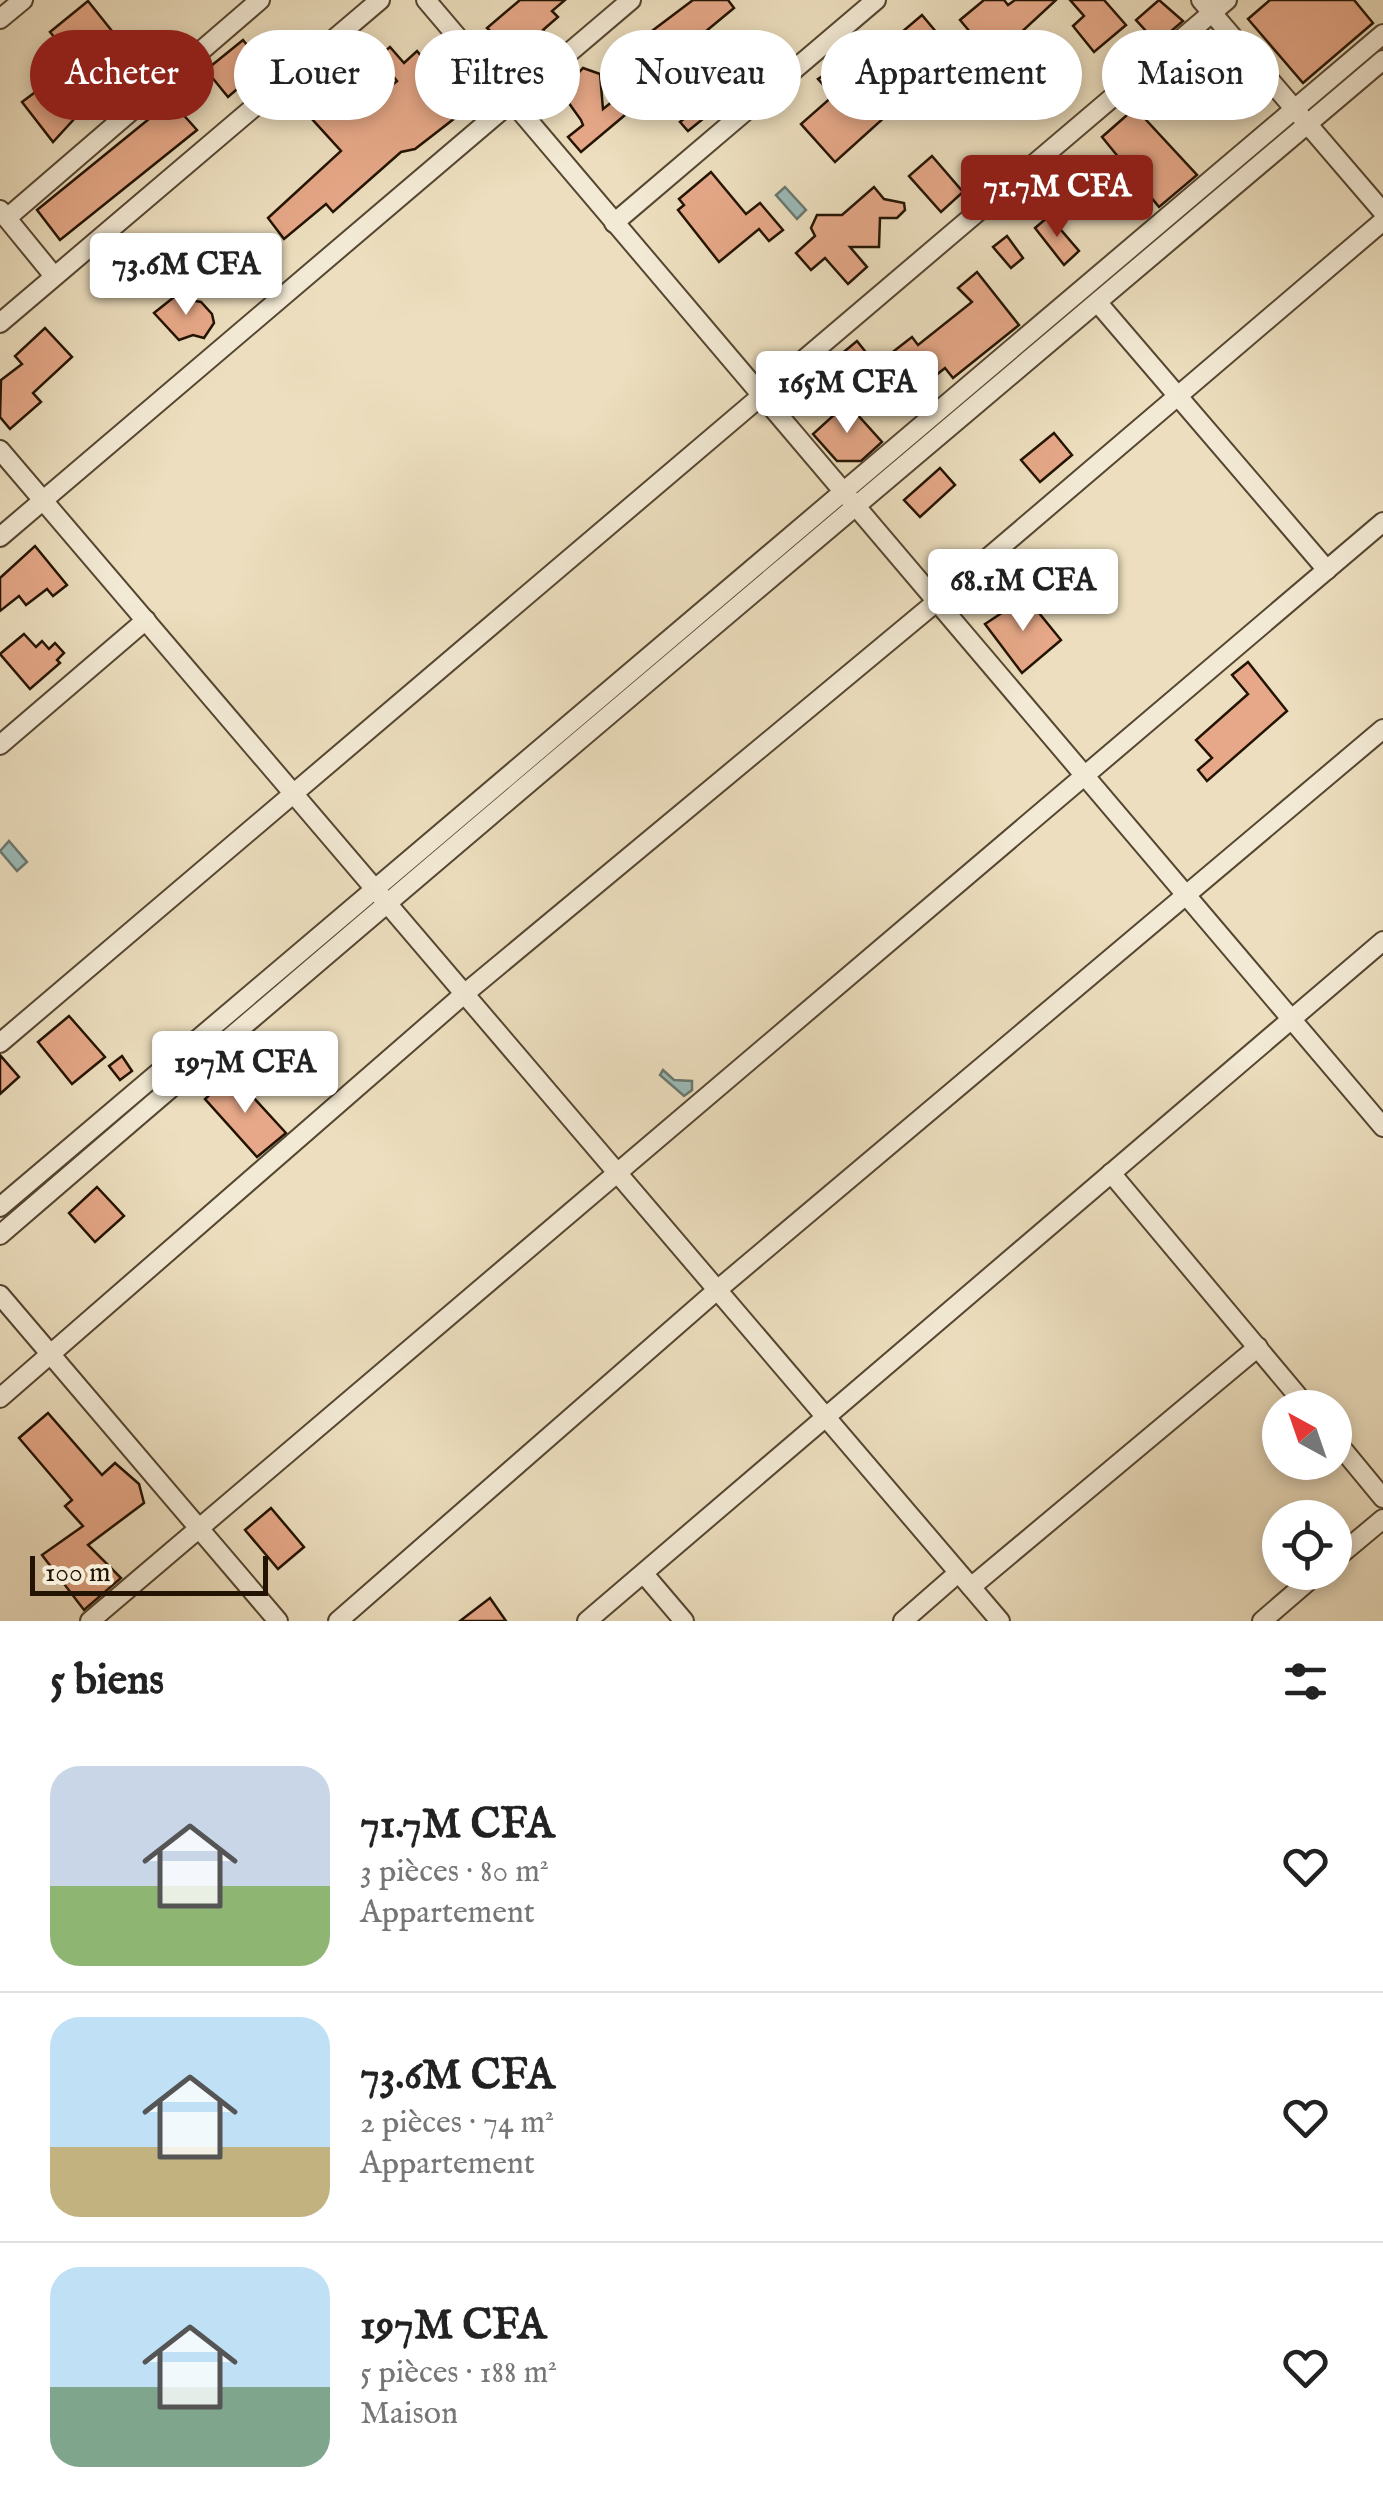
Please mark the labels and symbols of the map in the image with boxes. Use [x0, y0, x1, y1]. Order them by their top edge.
pin: 71.7M CFA [943, 155, 1171, 240]
pin: 73.6M CFA [72, 233, 300, 318]
pin: 165M CFA [744, 351, 950, 436]
pin: 68.1M CFA [909, 549, 1137, 634]
pin: 197M CFA [142, 1031, 348, 1116]
north arrow [1262, 1390, 1352, 1480]
scale bar [30, 1551, 268, 1596]

